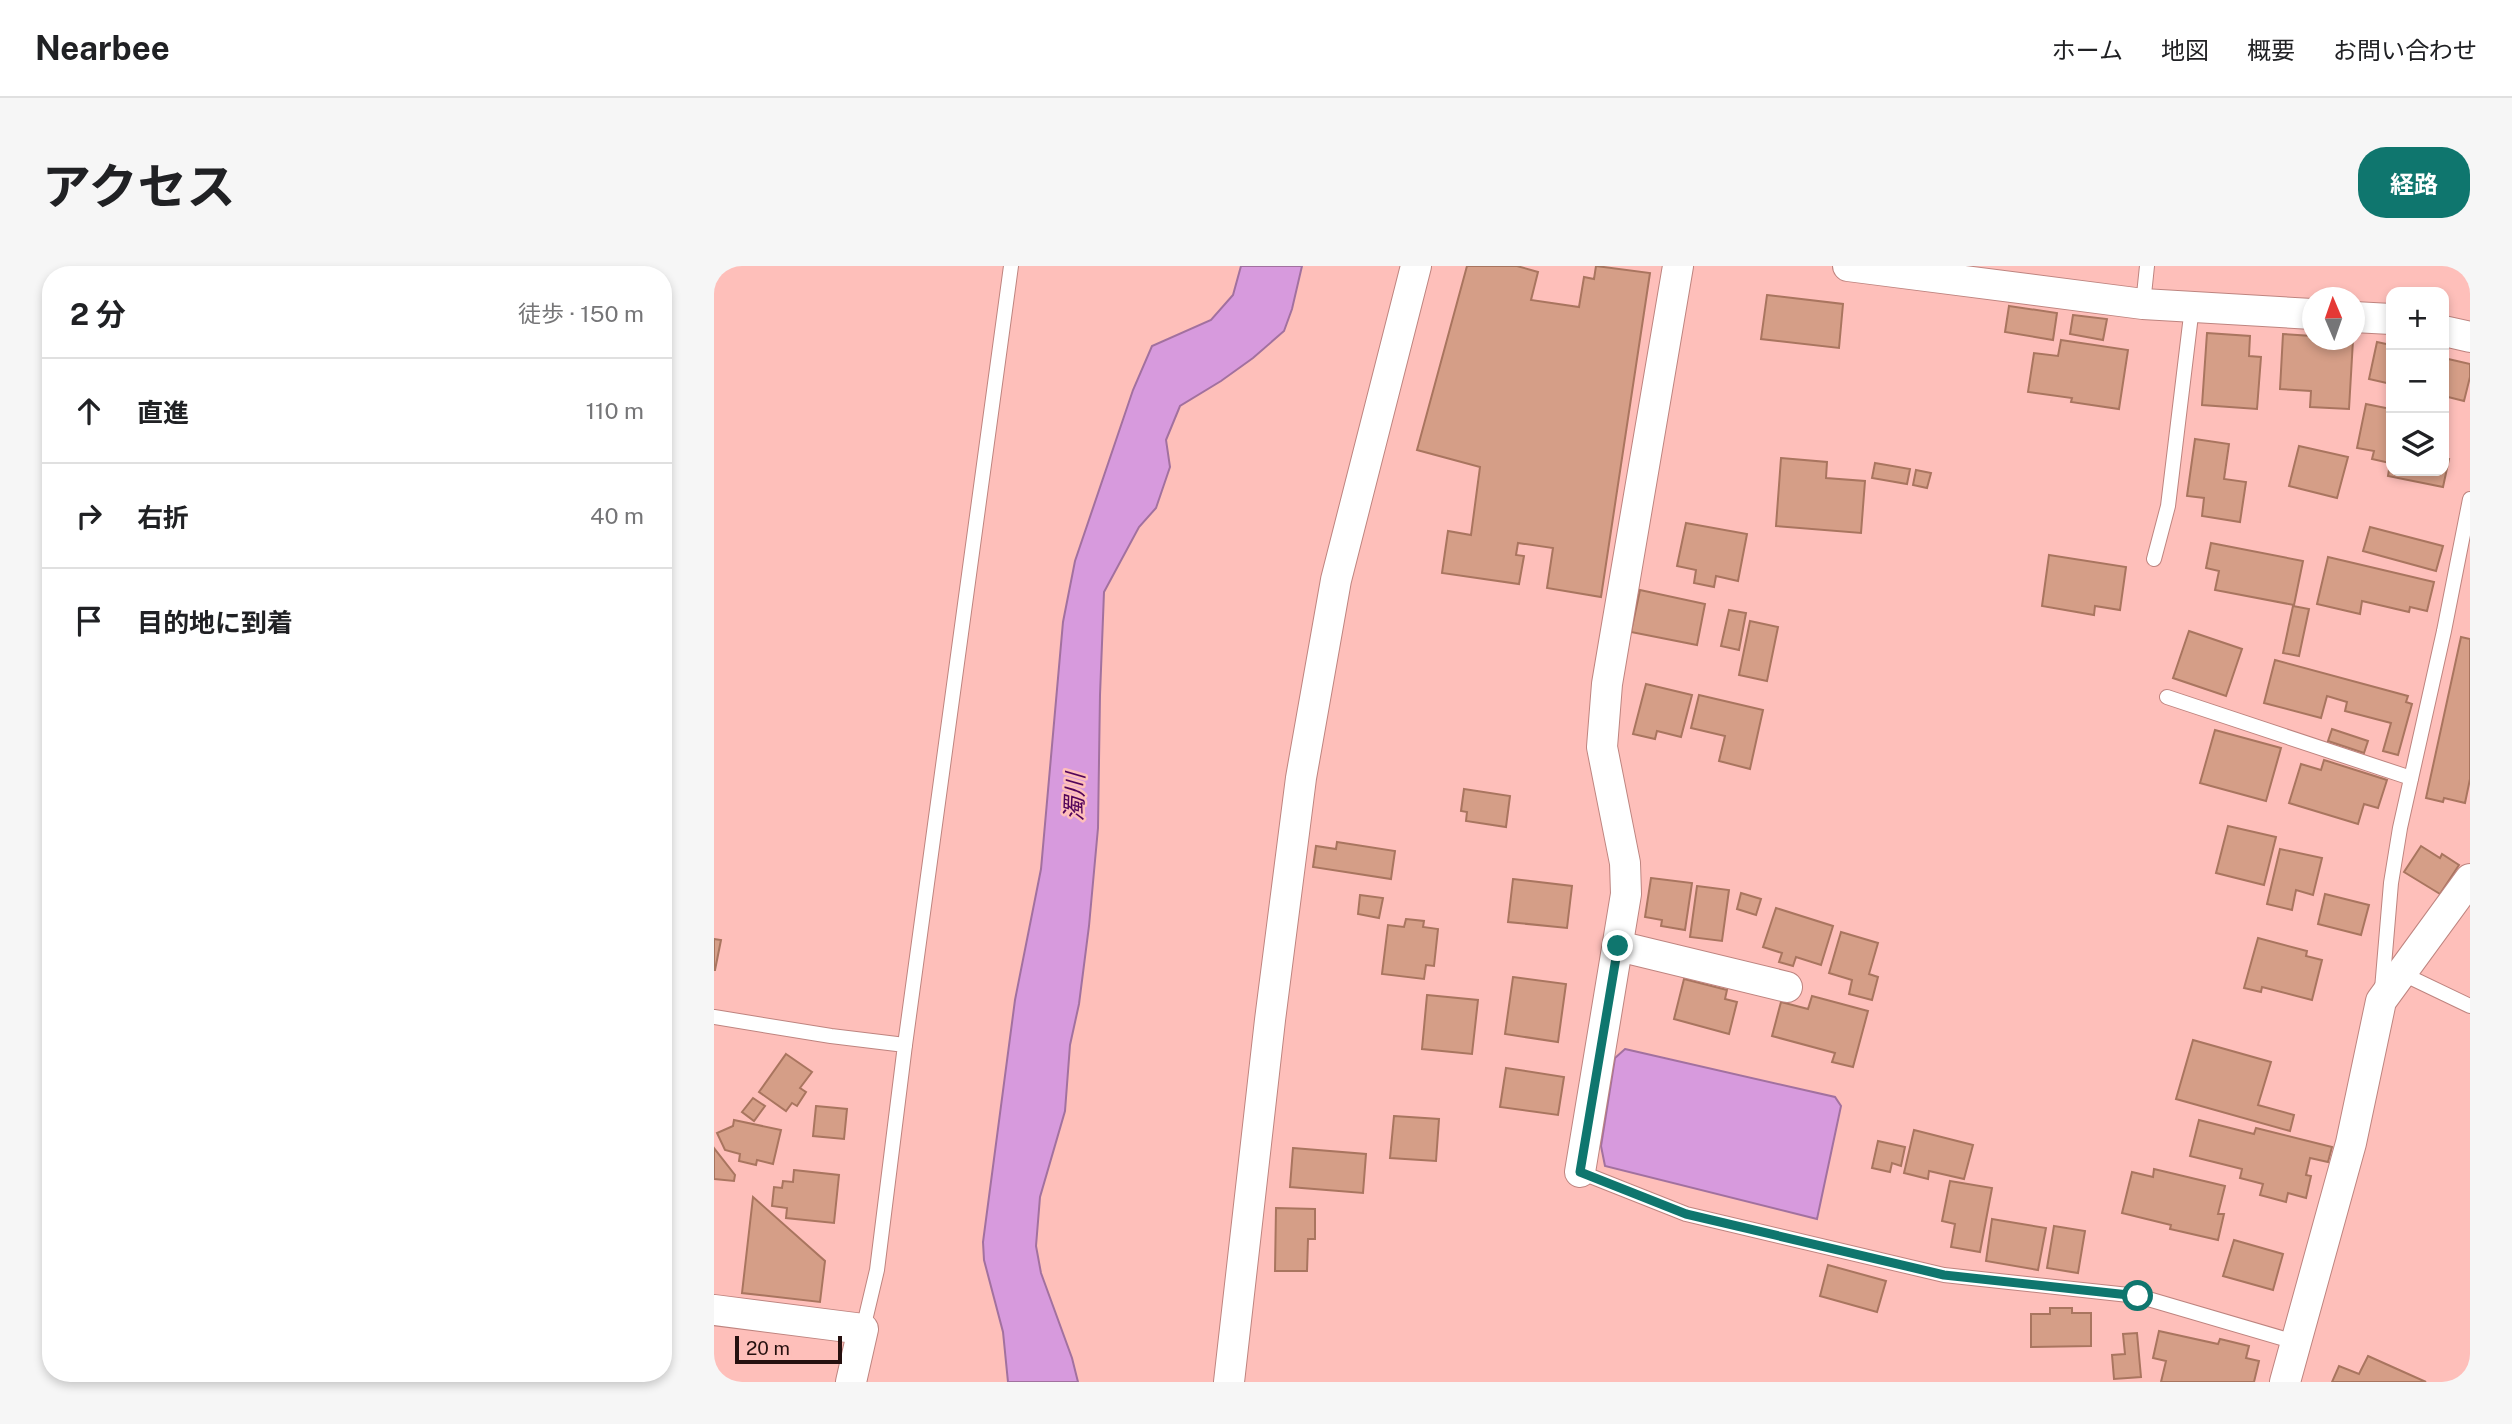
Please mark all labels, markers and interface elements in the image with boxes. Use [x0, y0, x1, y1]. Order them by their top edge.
text: Nearbee [35, 29, 170, 67]
text: ホーム [2052, 36, 2123, 64]
text: 地図 [2161, 36, 2209, 64]
text: 概要 [2247, 36, 2295, 64]
text: お問い合わせ [2333, 36, 2477, 64]
button: 経路 [2358, 147, 2470, 218]
text: アクセス [42, 157, 236, 215]
north arrow [2302, 287, 2365, 350]
map controls [2386, 287, 2449, 476]
button: + [2386, 287, 2449, 350]
text: 2 分 [70, 296, 126, 332]
text: 徒歩 · 150 m [518, 300, 644, 327]
button: − [2386, 350, 2449, 413]
icon: ahead [70, 392, 108, 430]
text: 直進 [137, 397, 189, 428]
text: 110 m [586, 397, 644, 424]
button: layers [2386, 413, 2449, 476]
icon: right [70, 497, 108, 535]
text: 右折 [137, 502, 189, 533]
text: 40 m [590, 502, 644, 529]
icon: arrive [70, 602, 108, 640]
text: 目的地に到着 [137, 607, 293, 638]
water label: 濁川 [1059, 769, 1089, 821]
route end [1602, 930, 1633, 961]
route start [2122, 1280, 2153, 1311]
scale bar [735, 1333, 842, 1365]
text: 20 m [746, 1337, 790, 1359]

